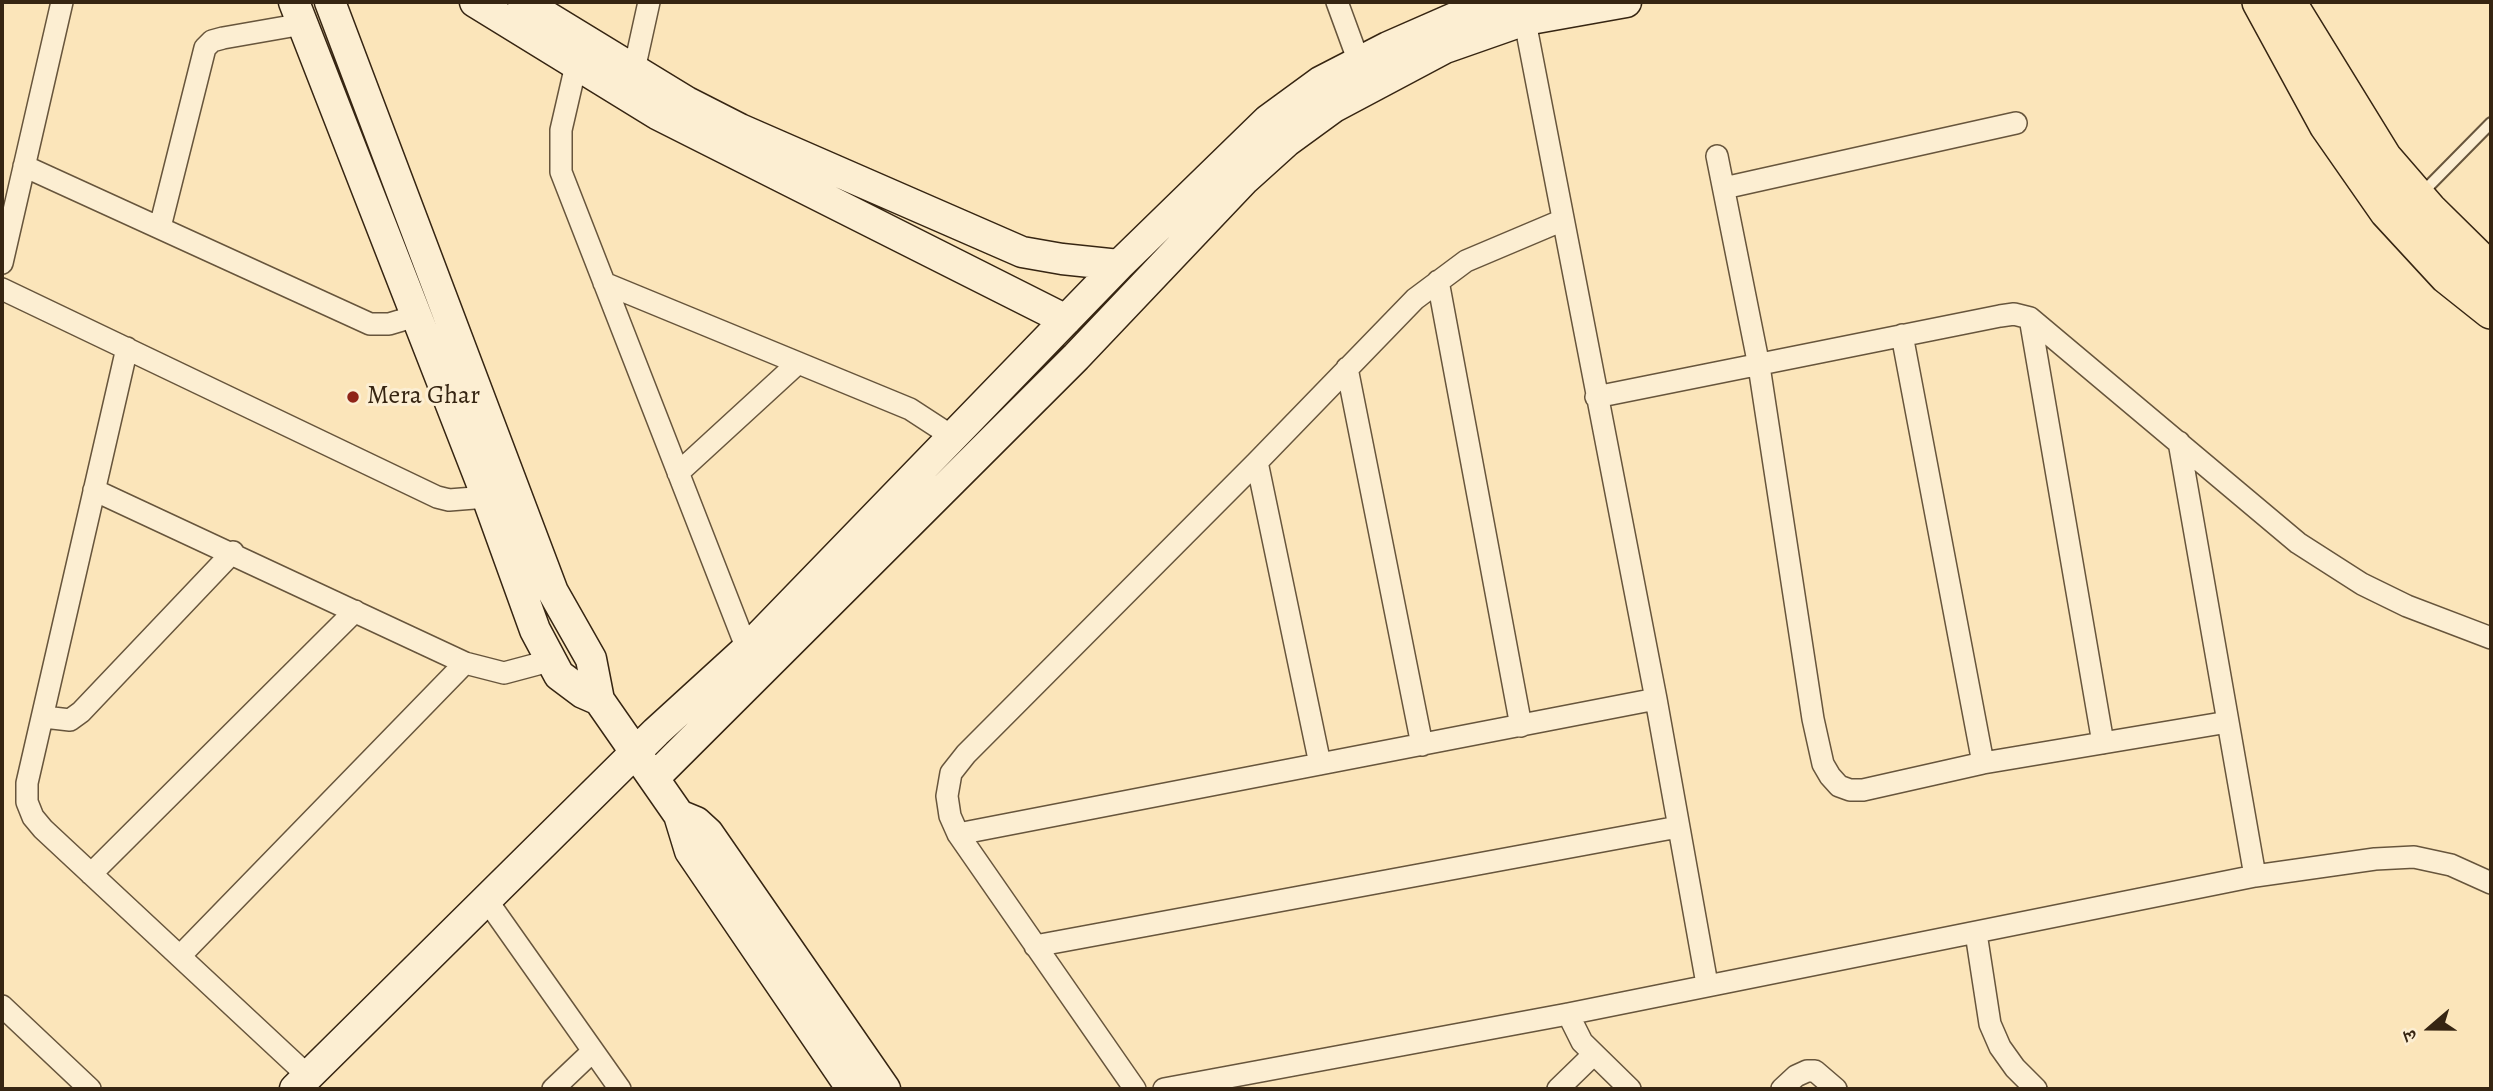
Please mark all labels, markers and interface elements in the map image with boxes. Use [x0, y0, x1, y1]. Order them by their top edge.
place label: Mera Ghar [367, 381, 480, 413]
marker: Mera Ghar [345, 389, 361, 405]
north arrow [2395, 993, 2465, 1063]
text: उ [2396, 1026, 2424, 1044]

